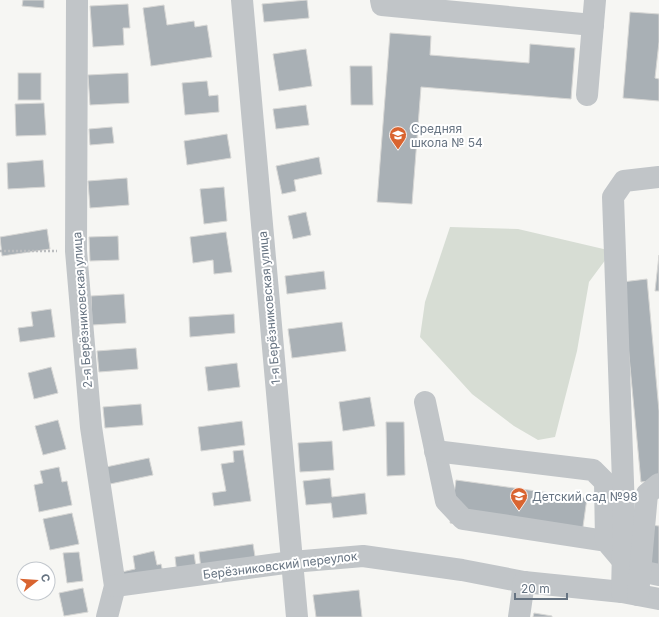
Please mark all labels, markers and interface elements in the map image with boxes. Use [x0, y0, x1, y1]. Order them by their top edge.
place label: Средняя школа № 54 [411, 121, 483, 150]
school or university icon: Средняя школа № 54 [388, 125, 408, 150]
street label: 2-я Берёзниковская улица [69, 231, 95, 389]
street label: 1-я Берёзниковская улица [255, 231, 283, 385]
school or university icon: Детский сад №98 [509, 486, 529, 511]
place label: Детский сад №98 [532, 489, 638, 504]
street label: Берёзниковский переулок [202, 548, 358, 582]
north arrow [16, 561, 56, 601]
text: С [38, 572, 53, 584]
scale bar [515, 575, 567, 601]
text: 20 m [521, 581, 550, 596]

